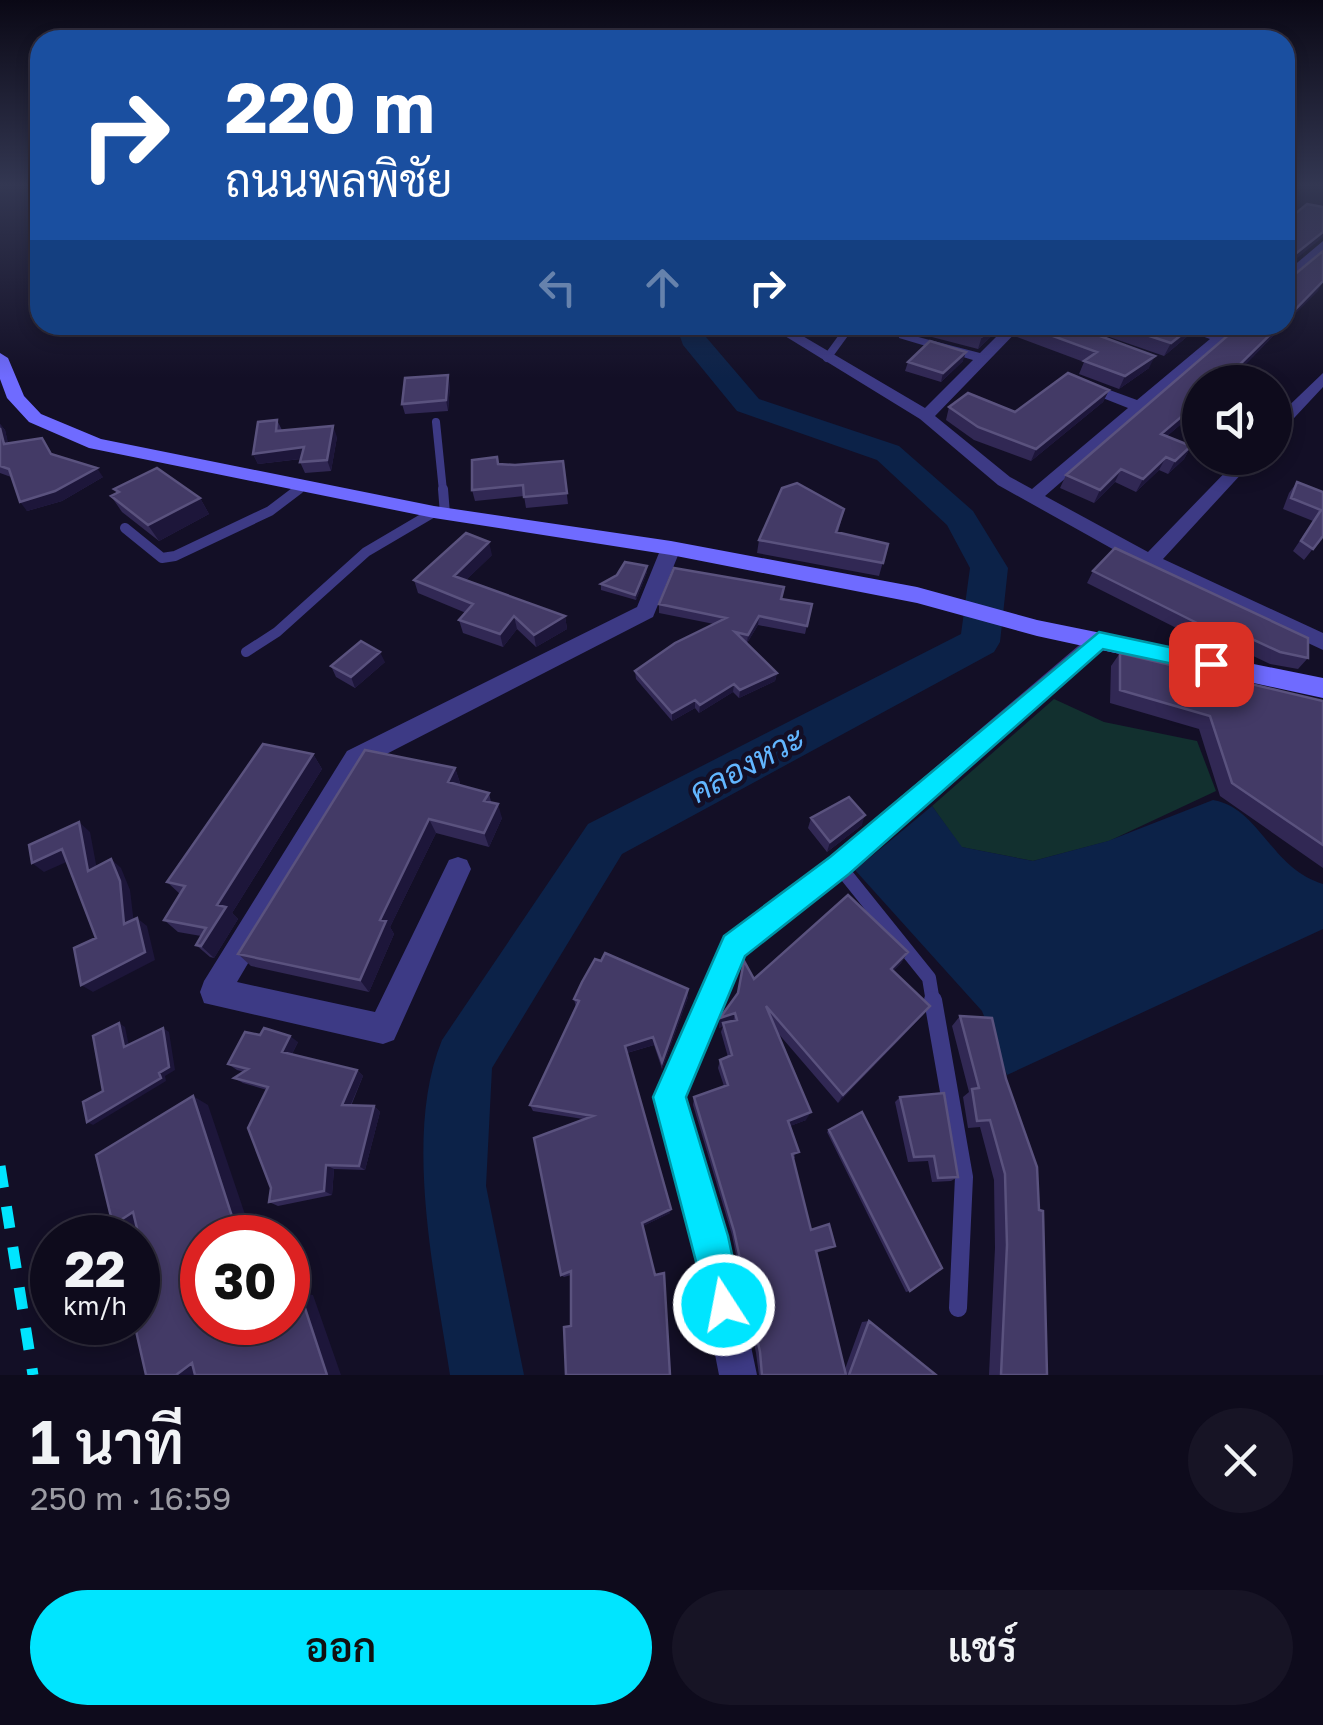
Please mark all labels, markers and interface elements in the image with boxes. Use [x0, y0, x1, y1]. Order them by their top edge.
text: 220 m [225, 64, 435, 148]
icon: right [60, 70, 190, 200]
text: ถนนพลพิชัย [225, 153, 452, 207]
icon: left [530, 260, 585, 315]
icon: ahead [635, 260, 690, 315]
icon: right [740, 260, 795, 315]
map controls [1182, 365, 1292, 475]
button: sound [1182, 365, 1292, 475]
pin [1169, 622, 1254, 707]
icon: arrive [1184, 637, 1239, 692]
water label: คลองหวะ [682, 718, 811, 810]
speed limit sign: 30 [180, 1215, 310, 1345]
text: 22 [64, 1238, 125, 1298]
position arrow [672, 1253, 776, 1357]
text: km/h [63, 1290, 127, 1321]
text: 1 นาที [30, 1405, 184, 1477]
button: close [1188, 1408, 1293, 1513]
text: 250 m · 16:59 [30, 1479, 231, 1517]
button: ออก [30, 1590, 652, 1705]
button: แชร์ [672, 1590, 1293, 1705]

